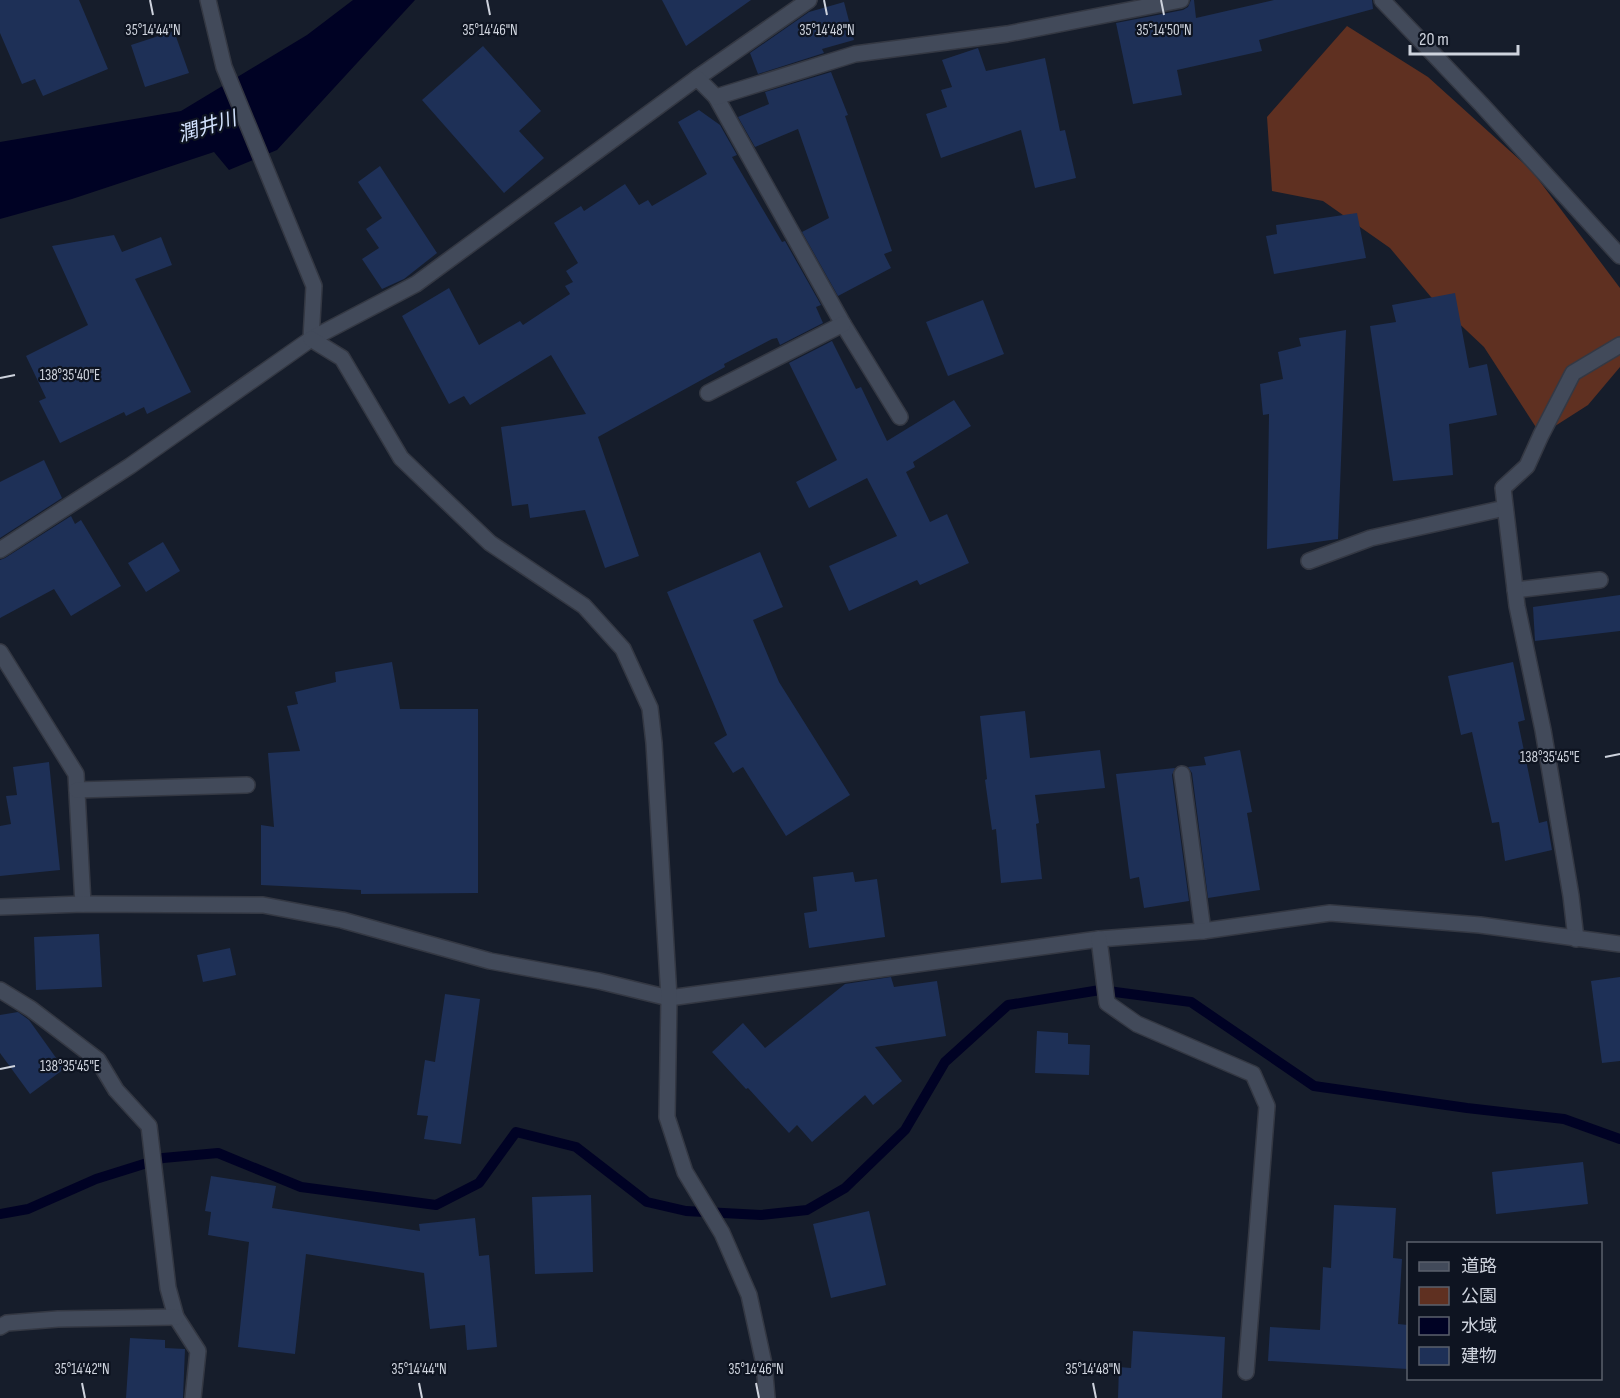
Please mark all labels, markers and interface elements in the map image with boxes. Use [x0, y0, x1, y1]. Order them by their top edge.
scale bar [1410, 18, 1518, 56]
text: 35°14'44"N [125, 21, 181, 40]
text: 35°14'46"N [462, 21, 518, 40]
text: 35°14'48"N [799, 21, 855, 40]
text: 35°14'50"N [1136, 21, 1192, 40]
text: 20 m [1419, 29, 1449, 50]
water label: 潤井川 [175, 106, 241, 147]
text: 138°35'40"E [40, 366, 100, 385]
text: 138°35'45"E [1520, 748, 1580, 767]
text: 138°35'45"E [40, 1057, 100, 1076]
legend [1407, 1242, 1602, 1380]
text: 道路 [1461, 1256, 1497, 1277]
text: 公園 [1461, 1286, 1497, 1307]
text: 水域 [1461, 1316, 1497, 1337]
text: 建物 [1461, 1346, 1497, 1367]
text: 35°14'42"N [54, 1360, 110, 1379]
text: 35°14'44"N [391, 1360, 447, 1379]
text: 35°14'46"N [728, 1360, 784, 1379]
text: 35°14'48"N [1065, 1360, 1121, 1379]

